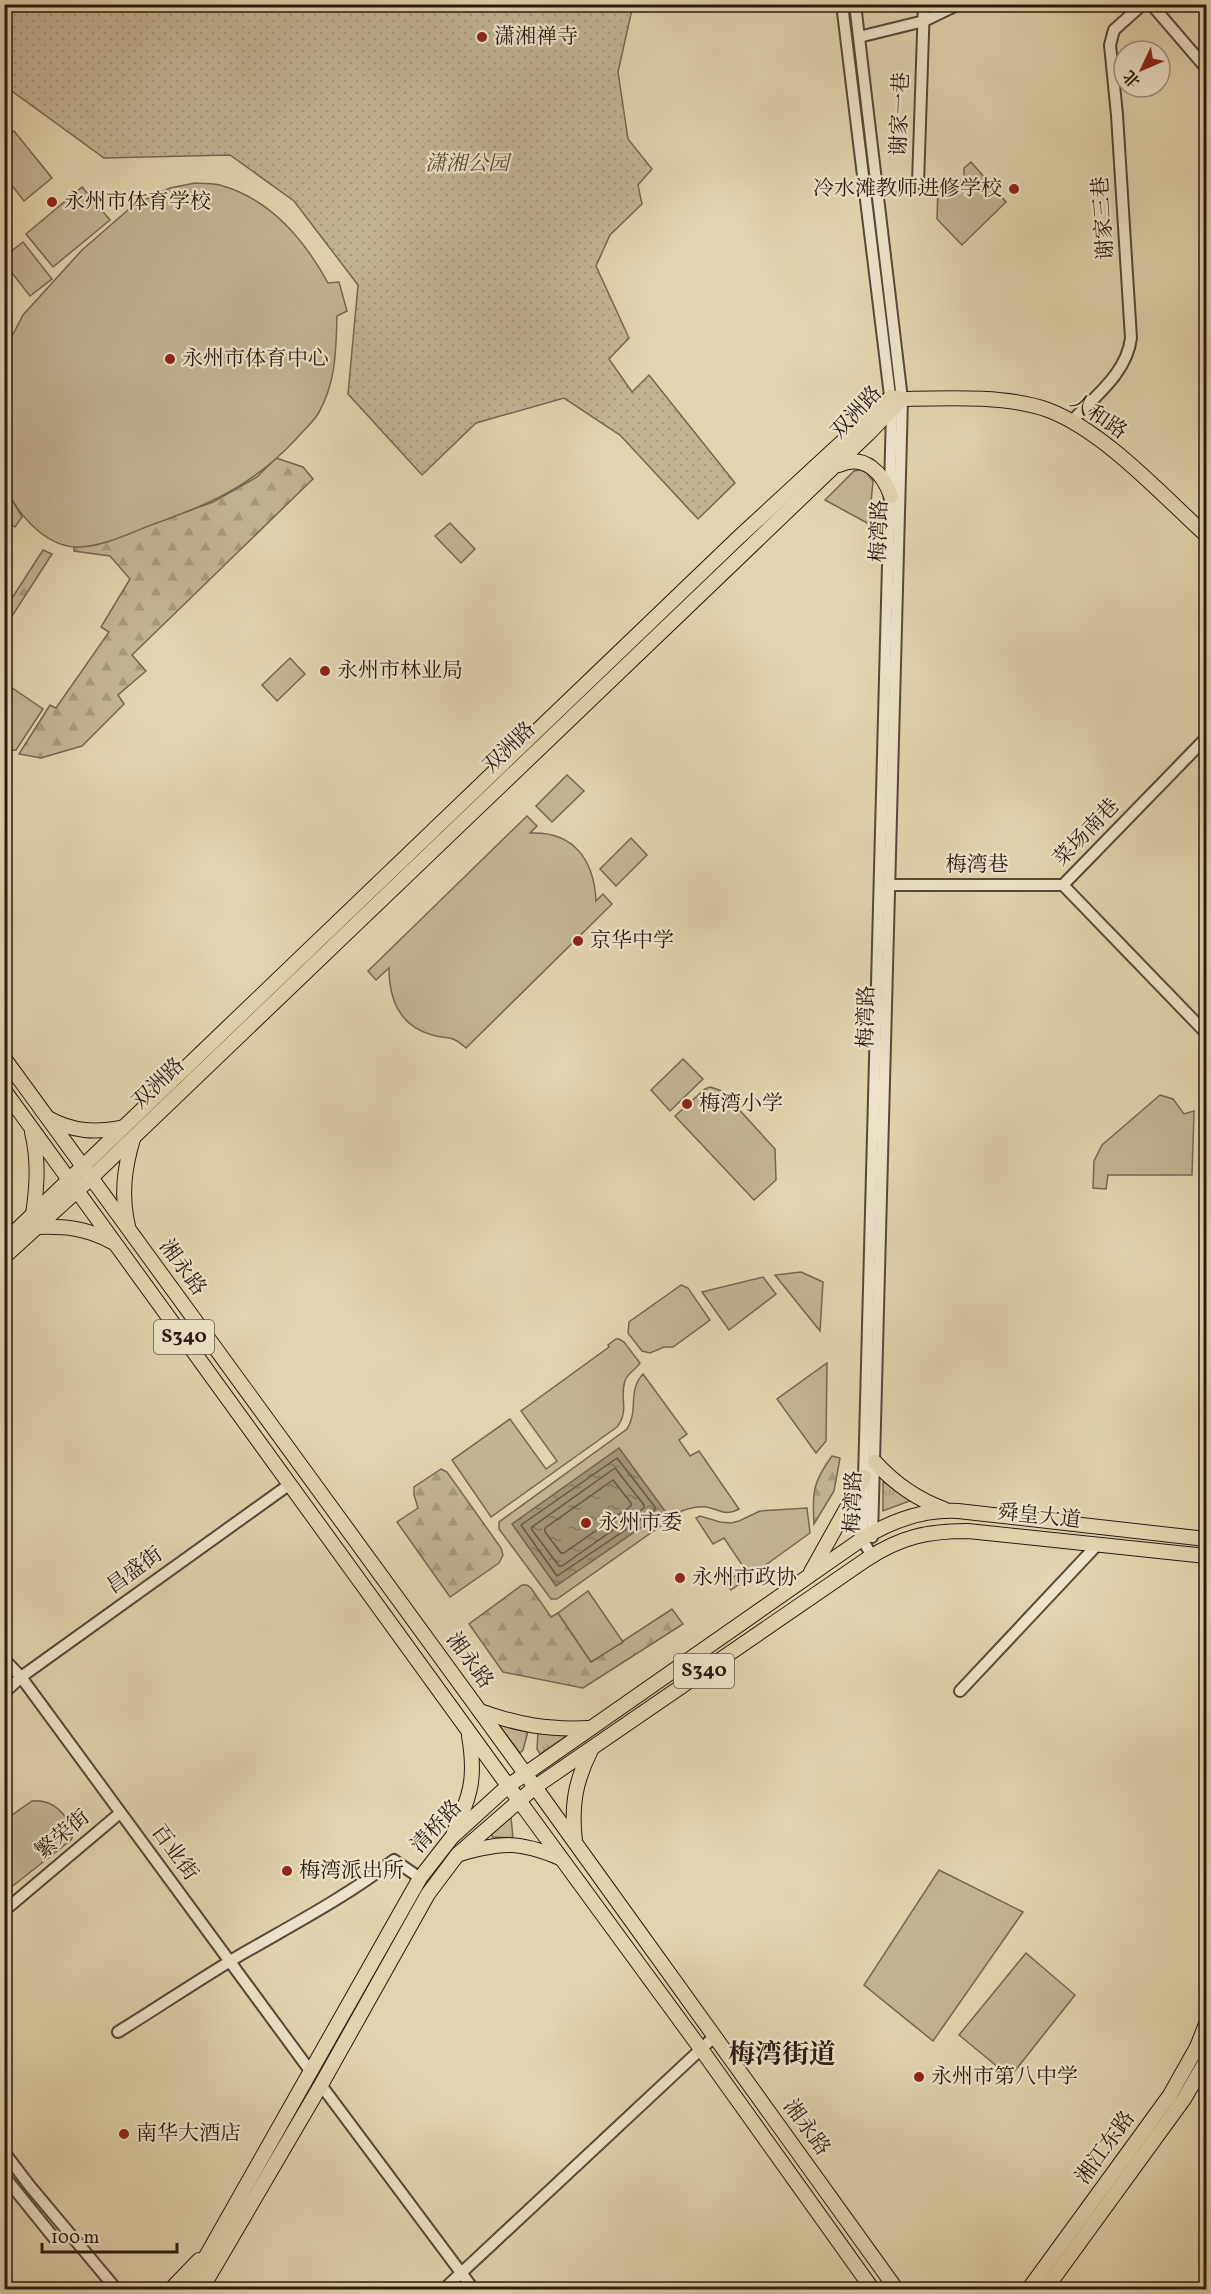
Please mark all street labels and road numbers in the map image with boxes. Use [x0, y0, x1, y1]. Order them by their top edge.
street label: 谢家一巷 [885, 72, 917, 156]
street label: 谢家三巷 [1087, 175, 1121, 261]
street label: 双洲路 [825, 380, 889, 446]
street label: 人和路 [1064, 387, 1132, 447]
street label: 梅湾路 [864, 499, 896, 563]
street label: 双洲路 [477, 716, 543, 780]
street label: 菜场南巷 [1047, 793, 1127, 873]
street label: 梅湾巷 [946, 851, 1009, 880]
street label: 梅湾路 [852, 985, 882, 1049]
street label: 双洲路 [126, 1052, 192, 1116]
street label: 湘永路 [152, 1234, 212, 1302]
road number: S340 [154, 1320, 214, 1354]
street label: 梅湾路 [838, 1470, 870, 1534]
street label: 舜皇大道 [996, 1498, 1082, 1536]
street label: 昌盛街 [101, 1541, 169, 1601]
street label: 湘永路 [439, 1627, 499, 1695]
road number: S340 [674, 1654, 734, 1688]
street label: 清桥路 [405, 1794, 469, 1860]
street label: 繁荣街 [30, 1804, 96, 1866]
street label: 百业街 [144, 1819, 204, 1887]
street label: 湘永路 [776, 2094, 836, 2162]
street label: 湘江东路 [1070, 2105, 1142, 2191]

